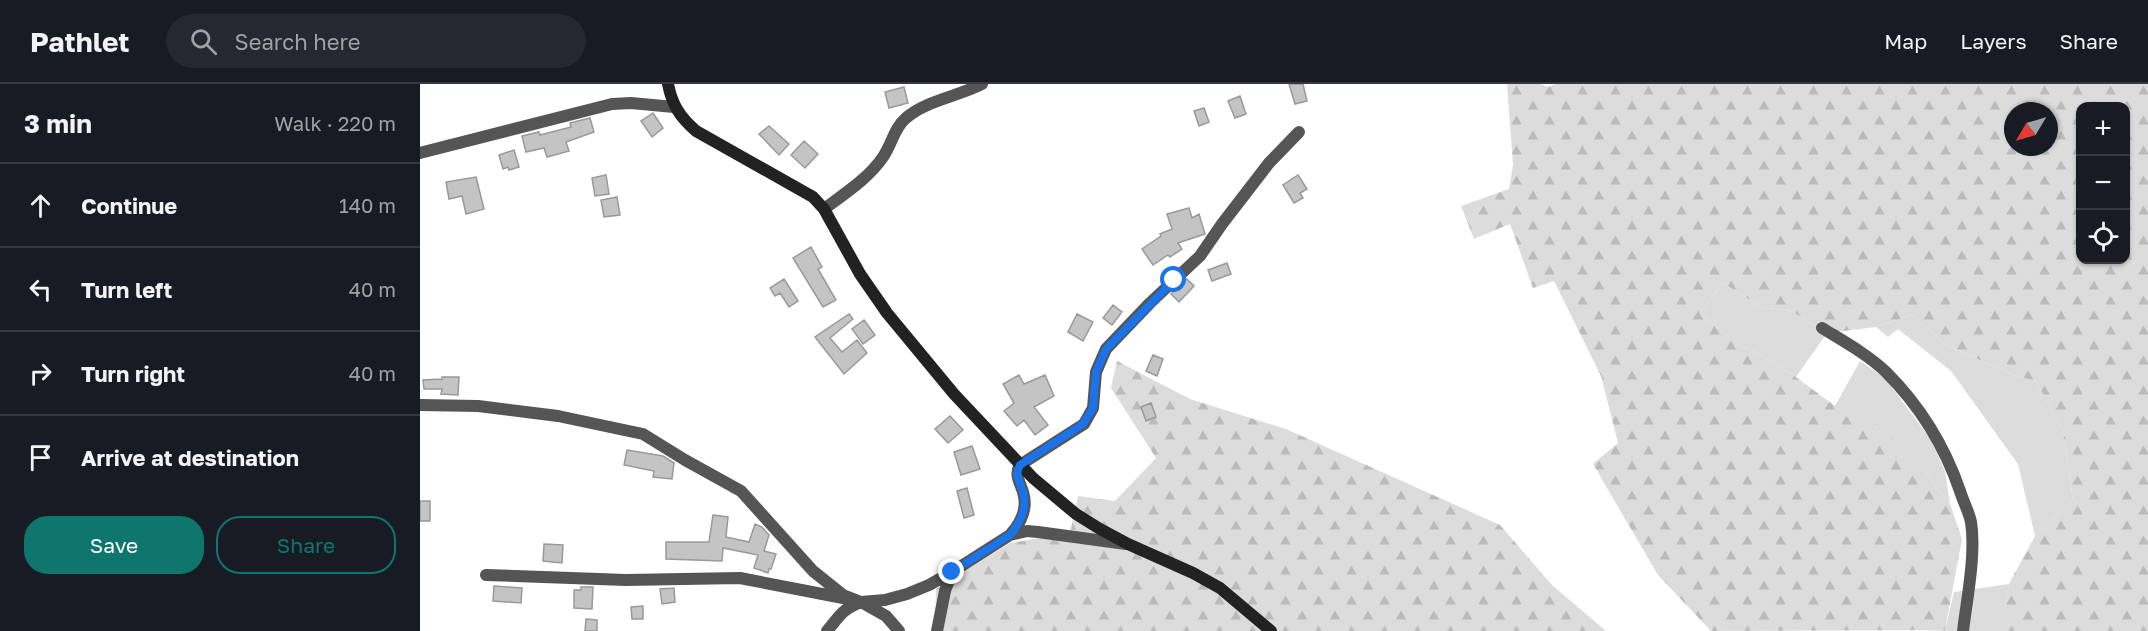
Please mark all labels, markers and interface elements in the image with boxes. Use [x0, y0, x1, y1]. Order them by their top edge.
search box [166, 14, 586, 68]
text: Pathlet [30, 25, 130, 58]
icon: search [187, 25, 220, 58]
text: Search here [235, 28, 361, 55]
text: Map [1884, 28, 1927, 54]
text: Layers [1960, 28, 2027, 54]
text: Share [2060, 28, 2118, 54]
north arrow [2004, 102, 2058, 156]
map controls [2076, 102, 2130, 264]
button: + [2076, 102, 2130, 156]
text: 3 min [24, 108, 92, 139]
text: Walk · 220 m [274, 111, 396, 135]
button: − [2076, 156, 2130, 210]
icon: ahead [24, 189, 57, 222]
text: Continue [81, 192, 177, 219]
text: 140 m [339, 193, 396, 217]
button: locate [2076, 210, 2130, 264]
route start [1160, 266, 1186, 292]
icon: left [24, 273, 57, 306]
text: Turn left [81, 276, 172, 303]
text: 40 m [349, 277, 396, 301]
icon: right [24, 357, 57, 390]
text: Turn right [81, 360, 185, 387]
text: 40 m [349, 361, 396, 385]
icon: arrive [24, 441, 57, 474]
text: Arrive at destination [81, 444, 299, 471]
button: Save [24, 516, 204, 574]
button: Share [216, 516, 396, 574]
route end [938, 558, 964, 584]

